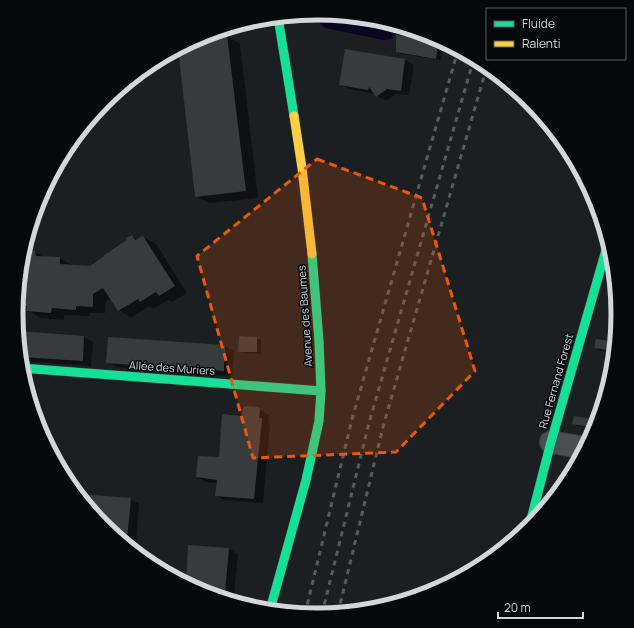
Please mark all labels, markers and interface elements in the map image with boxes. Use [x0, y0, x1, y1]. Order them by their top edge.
legend [486, 8, 626, 60]
text: Fluide [522, 15, 555, 32]
text: Ralenti [522, 35, 561, 52]
street label: Avenue des Baumes [293, 265, 316, 367]
street label: Rue Fernand Forest [535, 332, 576, 430]
street label: Allée des Muriers [128, 357, 216, 378]
scale bar [498, 594, 583, 620]
text: 20 m [504, 599, 531, 616]

